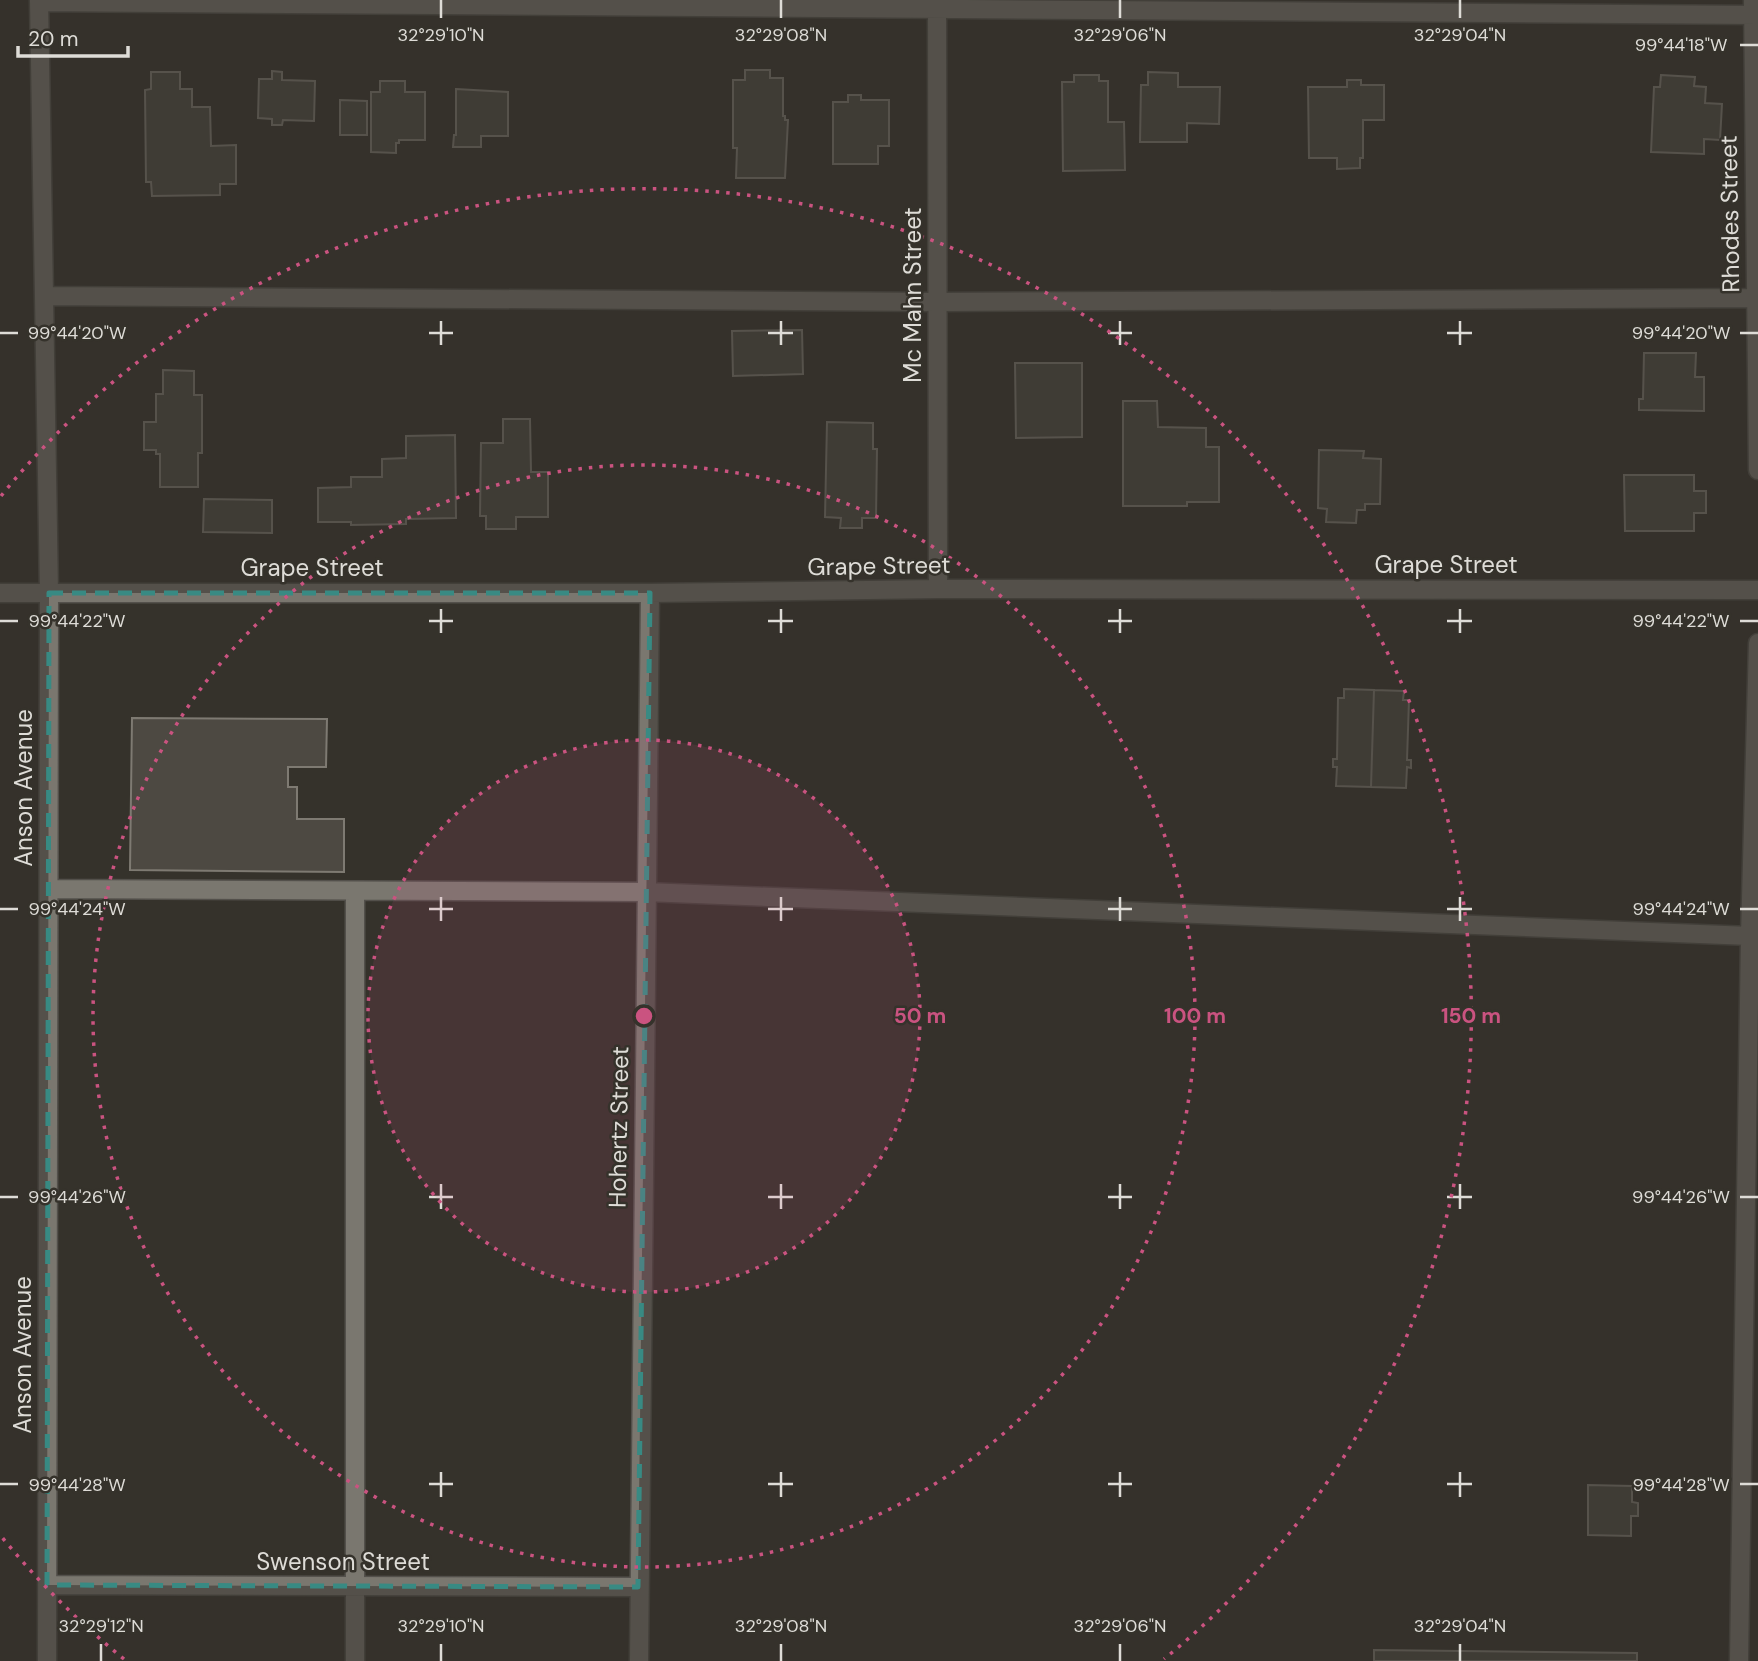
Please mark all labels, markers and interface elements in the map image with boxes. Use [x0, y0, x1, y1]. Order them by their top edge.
scale bar [18, 14, 128, 58]
text: 32°29'10"N [397, 23, 485, 47]
text: 32°29'08"N [735, 23, 827, 47]
text: 32°29'06"N [1074, 23, 1166, 47]
text: 32°29'04"N [1414, 23, 1506, 47]
text: 20 m [28, 25, 79, 53]
text: 99°44'18"W [1635, 33, 1727, 57]
street label: Rhodes Street [1713, 135, 1746, 293]
street label: Mc Mahn Street [897, 207, 928, 383]
text: 99°44'20"W [28, 321, 126, 345]
text: 99°44'20"W [1632, 321, 1730, 345]
street label: Grape Street [807, 549, 951, 582]
street label: Grape Street [1374, 549, 1518, 580]
street label: Grape Street [240, 552, 384, 583]
text: 99°44'22"W [29, 609, 125, 633]
text: 99°44'22"W [1633, 609, 1729, 633]
street label: Anson Avenue [8, 709, 39, 867]
text: 99°44'24"W [28, 897, 126, 921]
text: 99°44'24"W [1632, 897, 1730, 921]
text: 50 m [894, 1002, 946, 1030]
text: 100 m [1164, 1002, 1226, 1030]
text: 150 m [1441, 1002, 1501, 1030]
centre of rings [632, 1004, 656, 1028]
street label: Hohertz Street [602, 1046, 635, 1208]
text: 99°44'26"W [28, 1185, 126, 1209]
text: 99°44'26"W [1632, 1185, 1730, 1209]
street label: Anson Avenue [7, 1276, 38, 1434]
text: 99°44'28"W [28, 1473, 126, 1497]
text: 99°44'28"W [1632, 1473, 1730, 1497]
street label: Swenson Street [256, 1546, 430, 1577]
text: 32°29'12"N [58, 1614, 144, 1638]
text: 32°29'10"N [397, 1614, 485, 1638]
text: 32°29'08"N [735, 1614, 827, 1638]
text: 32°29'06"N [1074, 1614, 1166, 1638]
text: 32°29'04"N [1414, 1614, 1506, 1638]

